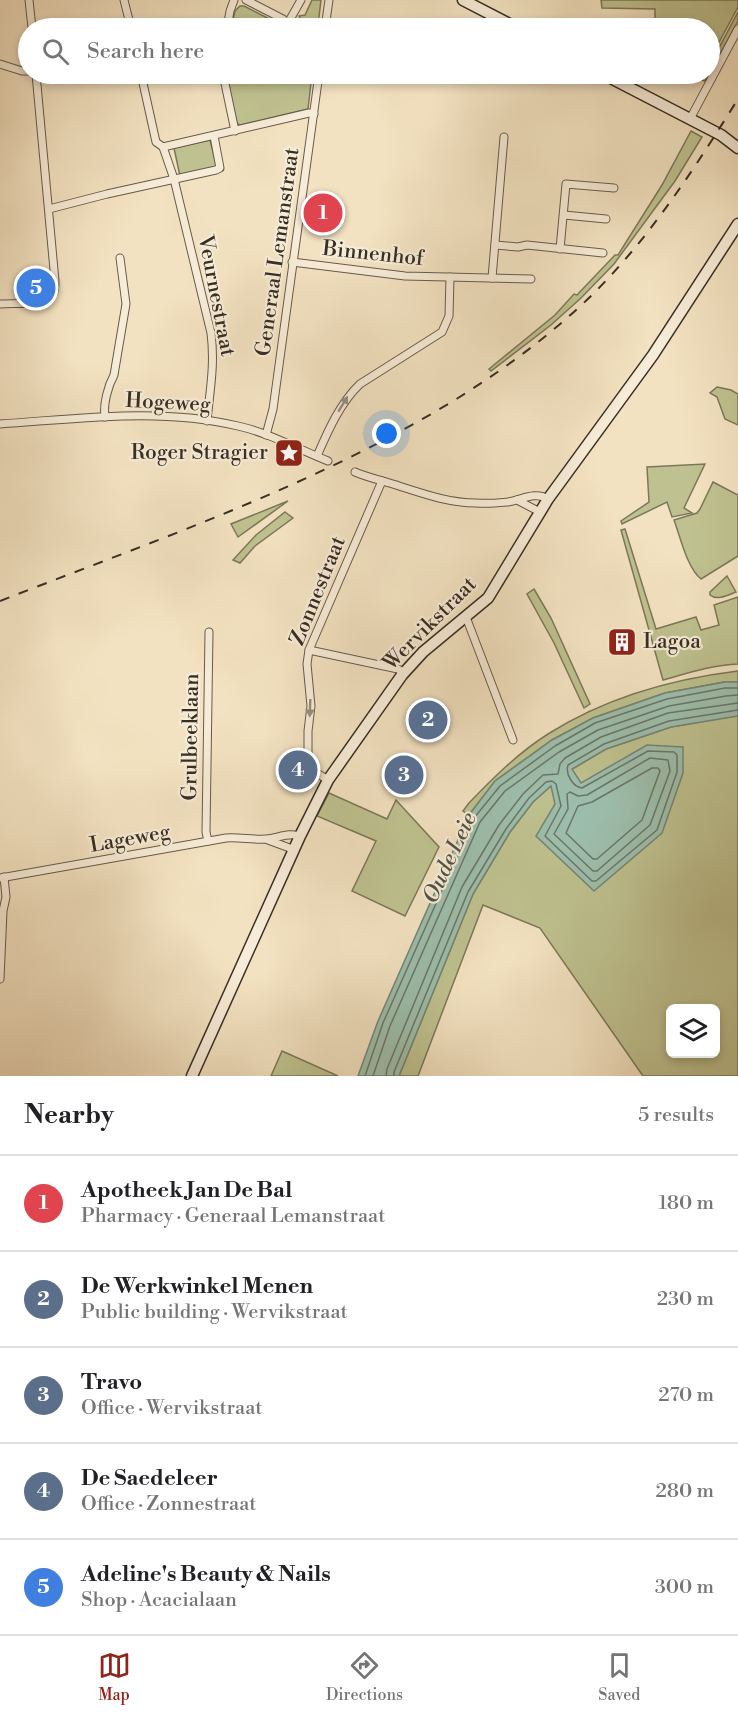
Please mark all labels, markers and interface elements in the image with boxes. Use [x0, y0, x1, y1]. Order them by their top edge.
search box [18, 18, 720, 84]
icon: search [39, 35, 72, 68]
text: Search here [87, 38, 204, 65]
street label: Generaal Lemanstraat [250, 145, 306, 358]
pin: 1 [304, 190, 342, 236]
street label: Veurnestraat [191, 232, 241, 359]
street label: Binnenhof [320, 236, 426, 272]
pin: 5 [16, 266, 56, 310]
street label: Hogeweg [125, 388, 212, 418]
one-way arrow [338, 396, 349, 412]
your location [372, 419, 401, 448]
place icon: Roger Stragier [273, 437, 305, 469]
place label: Roger Stragier [131, 440, 268, 466]
street label: Zonnestraat [284, 532, 352, 649]
street label: Wervikstraat [377, 571, 483, 677]
building icon: Lagoa [606, 626, 638, 658]
place label: Lagoa [643, 629, 701, 655]
street label: Grulbeeklaan [177, 673, 205, 801]
pin: 2 [408, 698, 448, 742]
one-way arrow [306, 699, 315, 718]
pin: 4 [278, 748, 318, 792]
pin: 3 [384, 752, 424, 798]
water label: Oude Leie [417, 808, 483, 908]
street label: Lageweg [88, 819, 173, 859]
map controls [666, 1004, 720, 1058]
button: layers [666, 1004, 720, 1058]
text: Nearby [24, 1099, 114, 1131]
text: 5 results [638, 1103, 714, 1128]
text: Apotheek Jan De Bal [81, 1177, 292, 1204]
text: 1 [39, 1191, 48, 1216]
text: 180 m [659, 1191, 714, 1216]
text: Pharmacy · Generaal Lemanstraat [81, 1204, 385, 1229]
text: De Werkwinkel Menen [81, 1273, 313, 1300]
text: 2 [37, 1287, 50, 1312]
text: 230 m [657, 1287, 714, 1312]
text: Public building · Wervikstraat [81, 1300, 348, 1325]
text: Travo [81, 1369, 142, 1396]
text: 3 [37, 1383, 50, 1408]
text: 270 m [658, 1383, 714, 1408]
text: Office · Wervikstraat [81, 1396, 262, 1421]
text: De Saedeleer [81, 1465, 218, 1492]
text: 4 [37, 1479, 50, 1504]
text: 280 m [655, 1479, 714, 1504]
text: Office · Zonnestraat [81, 1492, 256, 1517]
text: Adeline's Beauty & Nails [81, 1561, 331, 1588]
text: 5 [37, 1575, 50, 1600]
text: 300 m [655, 1575, 714, 1600]
text: Shop · Acacialaan [81, 1588, 237, 1613]
tab: Map [98, 1649, 131, 1705]
tab: Directions [326, 1649, 403, 1705]
tab: Saved [598, 1649, 640, 1705]

